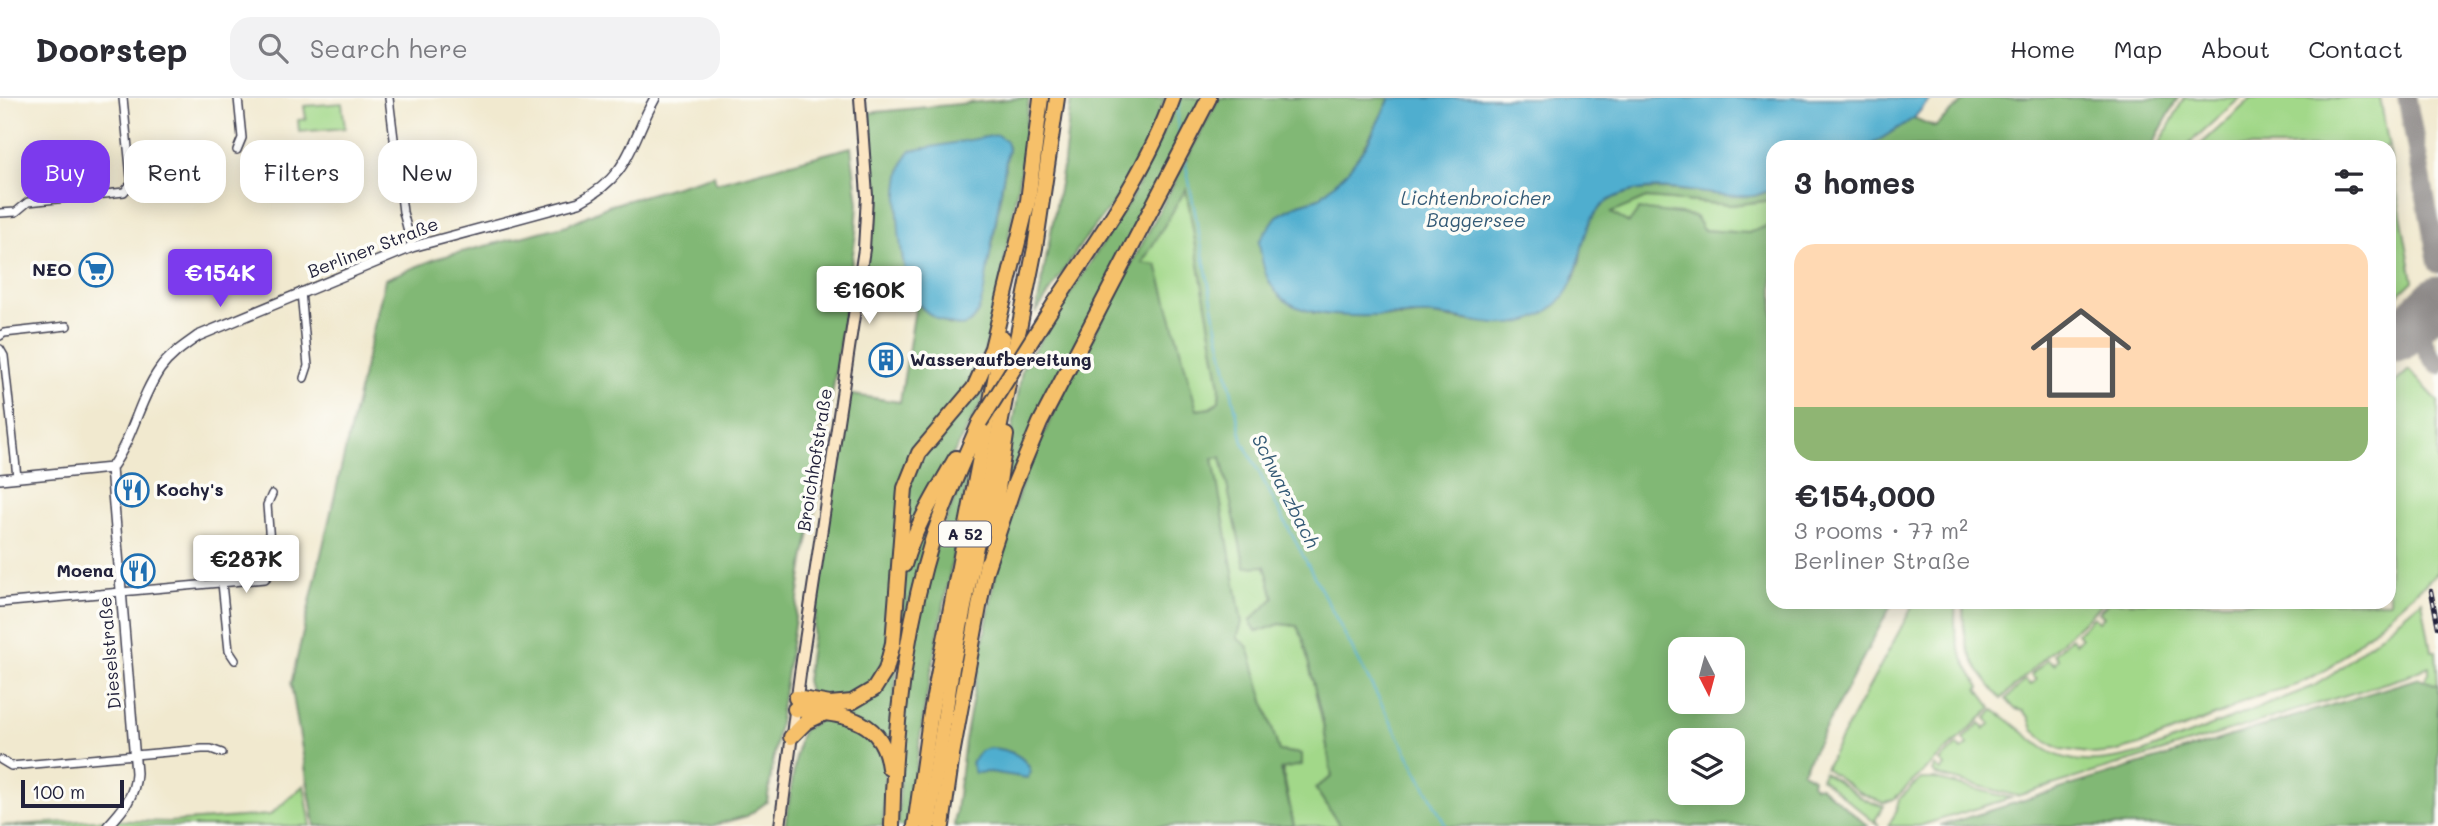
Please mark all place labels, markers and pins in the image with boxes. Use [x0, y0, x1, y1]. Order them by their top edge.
pin: €154K [171, 250, 269, 309]
supermarket icon: NEO [77, 251, 115, 289]
place label: NEO [32, 257, 72, 281]
pin: €160K [820, 266, 918, 326]
building icon: Wasseraufbereitung [867, 341, 905, 379]
place label: Wasseraufbereitung [910, 347, 1092, 371]
restaurant icon: Kochy's [113, 471, 151, 509]
place label: Kochy's [156, 477, 224, 501]
pin: €287K [197, 536, 295, 595]
restaurant icon: Moena [119, 552, 157, 590]
place label: Moena [56, 558, 114, 582]

